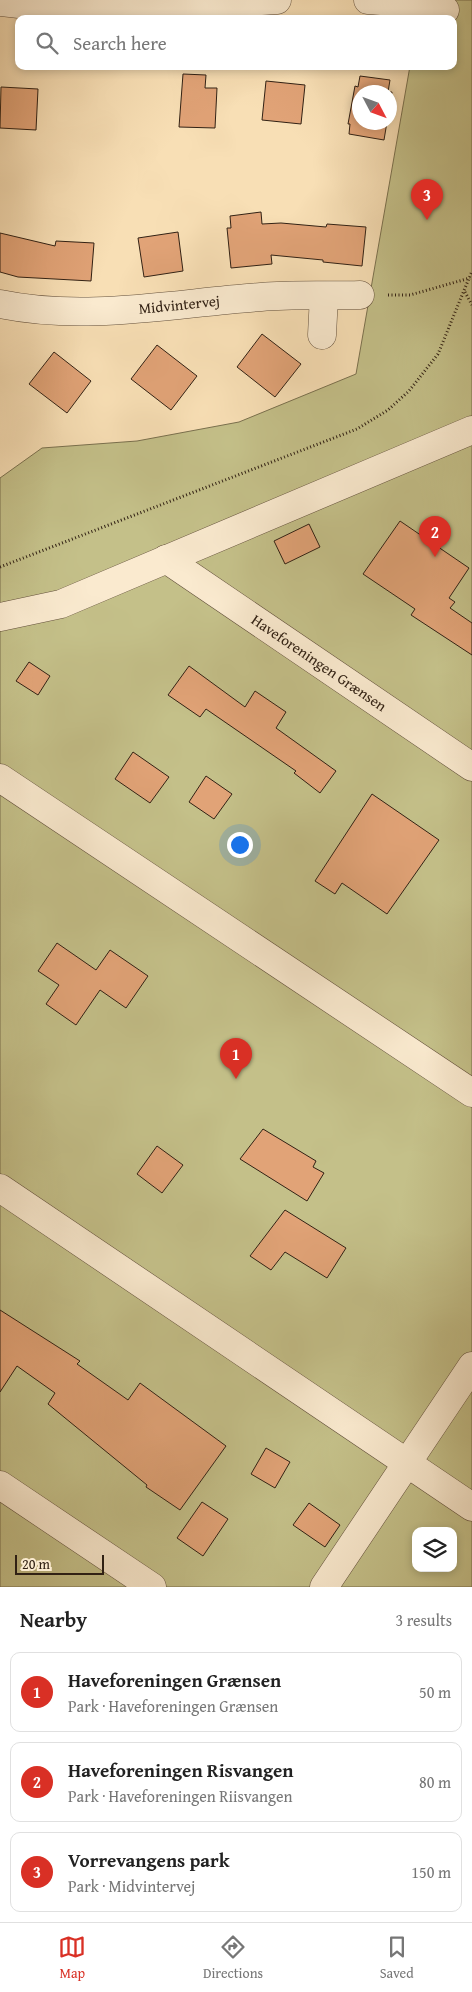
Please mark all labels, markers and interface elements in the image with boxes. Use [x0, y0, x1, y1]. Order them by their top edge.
search box [15, 15, 457, 70]
icon: search [33, 29, 61, 57]
text: Search here [73, 29, 167, 57]
north arrow [352, 85, 397, 130]
pin: 3 [411, 179, 443, 220]
street label: Midvintervej [138, 290, 221, 319]
pin: 2 [419, 516, 451, 557]
street label: Haveforeningen Grænsen [247, 609, 392, 716]
your location [227, 832, 253, 858]
pin: 1 [220, 1038, 252, 1079]
map controls [412, 1527, 457, 1572]
button: layers [412, 1527, 457, 1572]
scale bar [15, 1552, 104, 1575]
text: 20 m [22, 1554, 50, 1574]
text: Nearby [20, 1604, 87, 1635]
text: 3 results [395, 1608, 452, 1632]
text: Haveforeningen Grænsen [68, 1666, 281, 1694]
text: 1 [33, 1680, 41, 1704]
text: 50 m [419, 1680, 451, 1704]
text: Park · Haveforeningen Grænsen [68, 1694, 278, 1718]
text: Haveforeningen Risvangen [68, 1756, 294, 1784]
text: 2 [33, 1770, 41, 1794]
text: 80 m [419, 1770, 451, 1794]
text: Park · Haveforeningen Riisvangen [68, 1784, 292, 1808]
text: Vorrevangens park [68, 1846, 230, 1874]
text: 3 [33, 1860, 41, 1884]
text: 150 m [411, 1860, 451, 1884]
text: Park · Midvintervej [68, 1874, 195, 1898]
tab: Map [58, 1933, 86, 1983]
tab: Directions [203, 1933, 263, 1983]
tab: Saved [380, 1933, 414, 1983]

